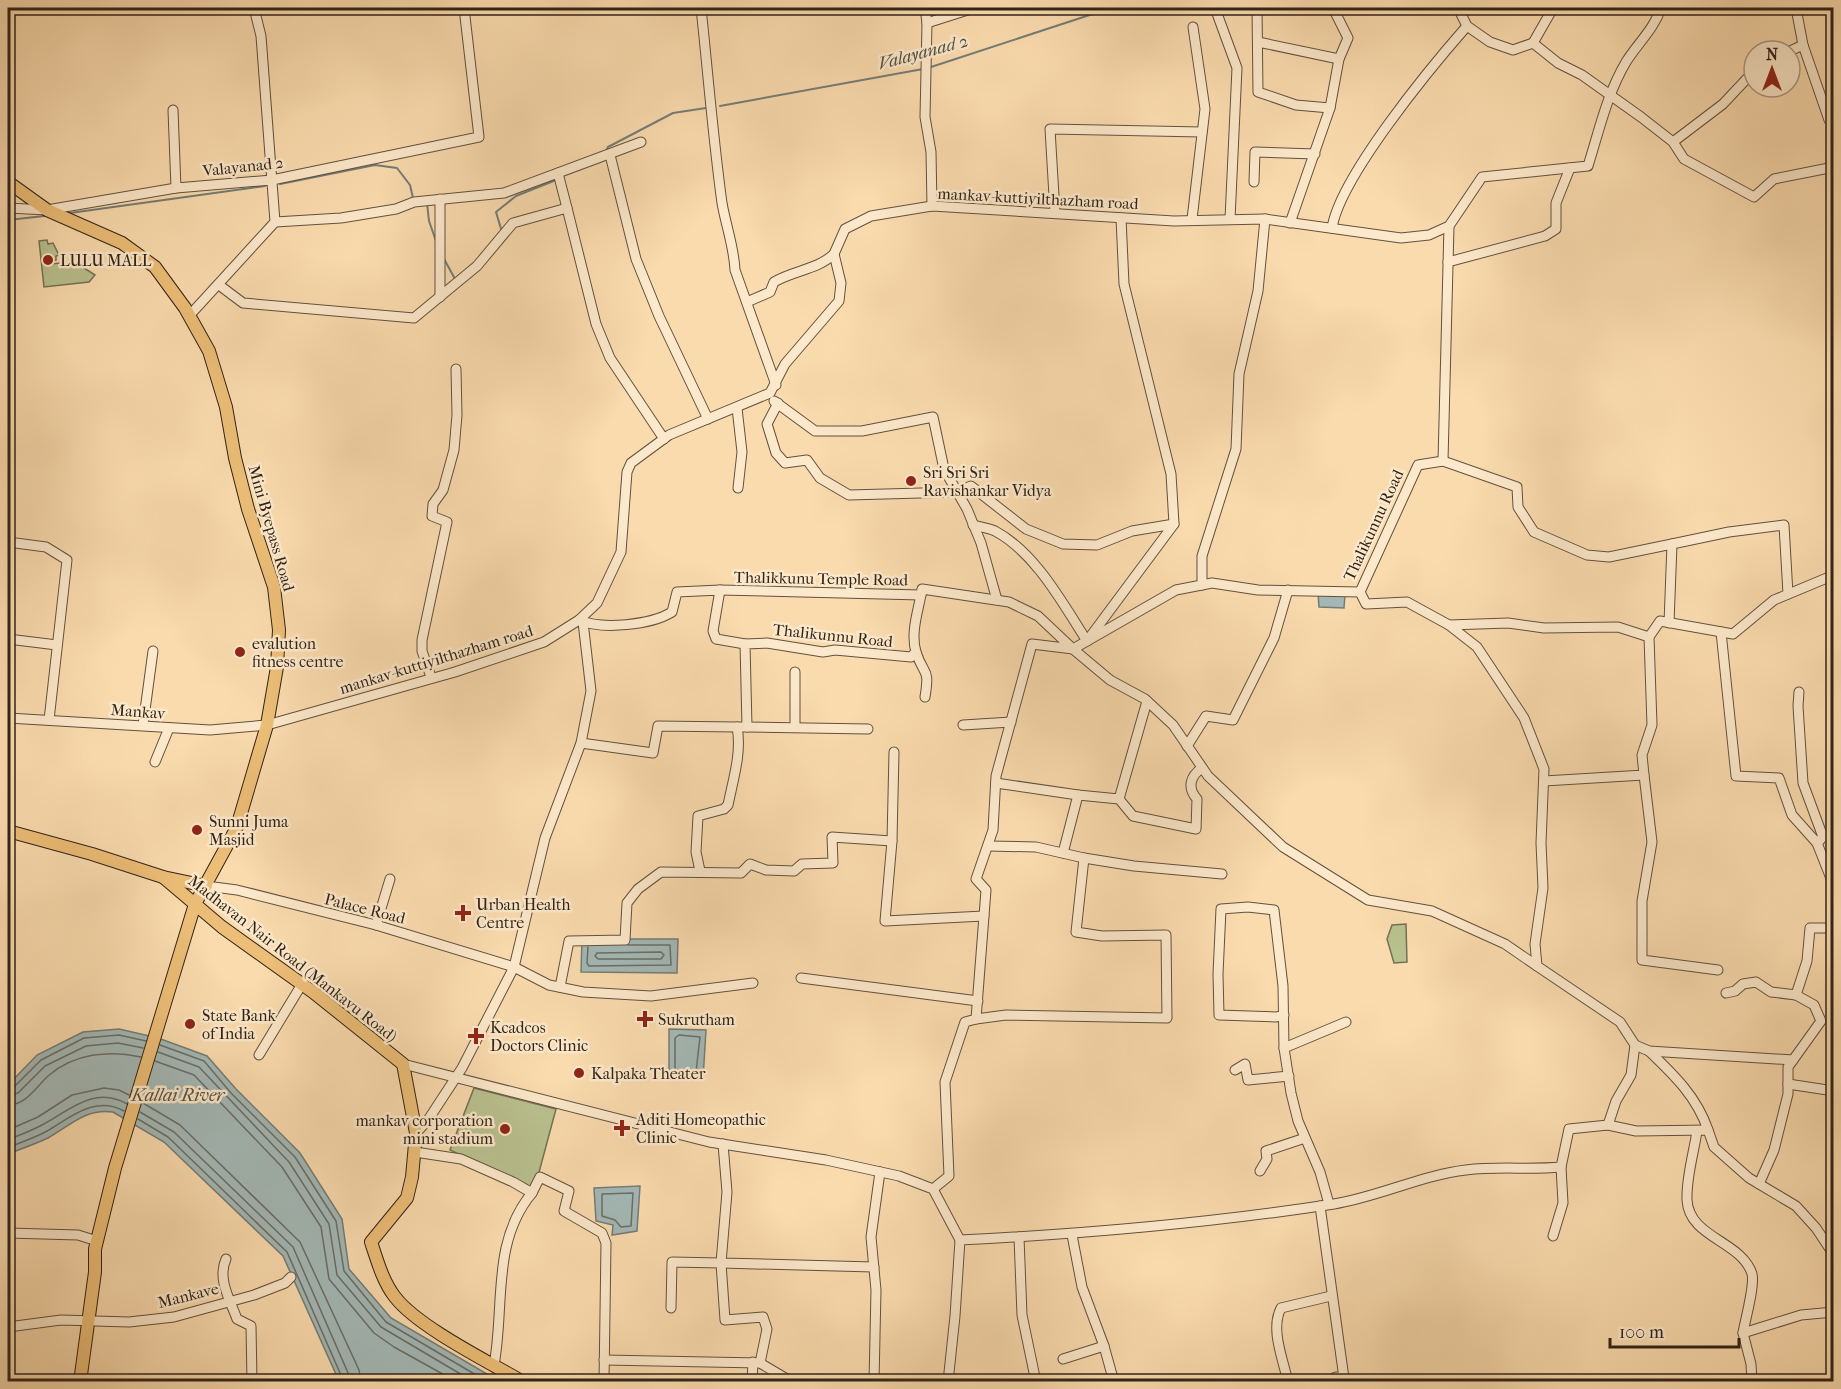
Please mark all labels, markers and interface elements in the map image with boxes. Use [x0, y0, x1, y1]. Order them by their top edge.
water label: Valayanad 2 [876, 30, 970, 75]
north arrow [1742, 39, 1802, 99]
text: N [1766, 45, 1779, 64]
street label: Valayanad 2 [201, 153, 284, 180]
street label: mankav-kuttiyilthazham road [937, 184, 1139, 213]
place label: LULU MALL [60, 251, 152, 270]
marker: LULU MALL [41, 253, 55, 267]
street label: Mini Byepass Road [244, 463, 299, 594]
place label: Sri Sri Sri Ravishankar Vidya [923, 463, 1052, 500]
street label: Thalikunnu Road [1339, 466, 1408, 584]
marker: Sri Sri Sri Ravishankar Vidya [904, 474, 918, 488]
street label: Thalikkunu Temple Road [734, 567, 909, 590]
street label: Thalikunnu Road [772, 620, 894, 651]
street label: mankav-kuttiyilthazham road [337, 621, 535, 698]
place label: evalution fitness centre [252, 634, 344, 671]
marker: evalution fitness centre [233, 645, 247, 659]
street label: Mankav [110, 700, 167, 723]
place label: Sunni Juma Masjid [209, 812, 289, 849]
marker: Sunni Juma Masjid [190, 823, 204, 837]
street label: Madhavan Nair Road (Mankavu Road) [184, 871, 401, 1046]
street label: Palace Road [322, 889, 408, 928]
place label: Urban Health Centre [476, 895, 571, 932]
marker: Urban Health Centre [454, 904, 472, 922]
place label: State Bank of India [202, 1006, 277, 1043]
marker: Sukrutham [636, 1010, 654, 1028]
place label: Sukrutham [658, 1010, 736, 1029]
marker: State Bank of India [183, 1017, 197, 1031]
place label: Kcadcos Doctors Clinic [490, 1018, 588, 1055]
marker: Kcadcos Doctors Clinic [467, 1027, 485, 1045]
place label: Kalpaka Theater [591, 1064, 706, 1083]
marker: Kalpaka Theater [572, 1066, 586, 1080]
water label: Kallai River [130, 1085, 226, 1106]
place label: Aditi Homeopathic Clinic [635, 1110, 766, 1147]
place label: mankav corporation mini stadium [355, 1111, 494, 1148]
marker: Aditi Homeopathic Clinic [613, 1119, 631, 1137]
marker: mankav corporation mini stadium [498, 1122, 512, 1136]
street label: Mankave [156, 1279, 221, 1312]
scale bar [1610, 1311, 1739, 1349]
text: 100 m [1619, 1322, 1664, 1343]

